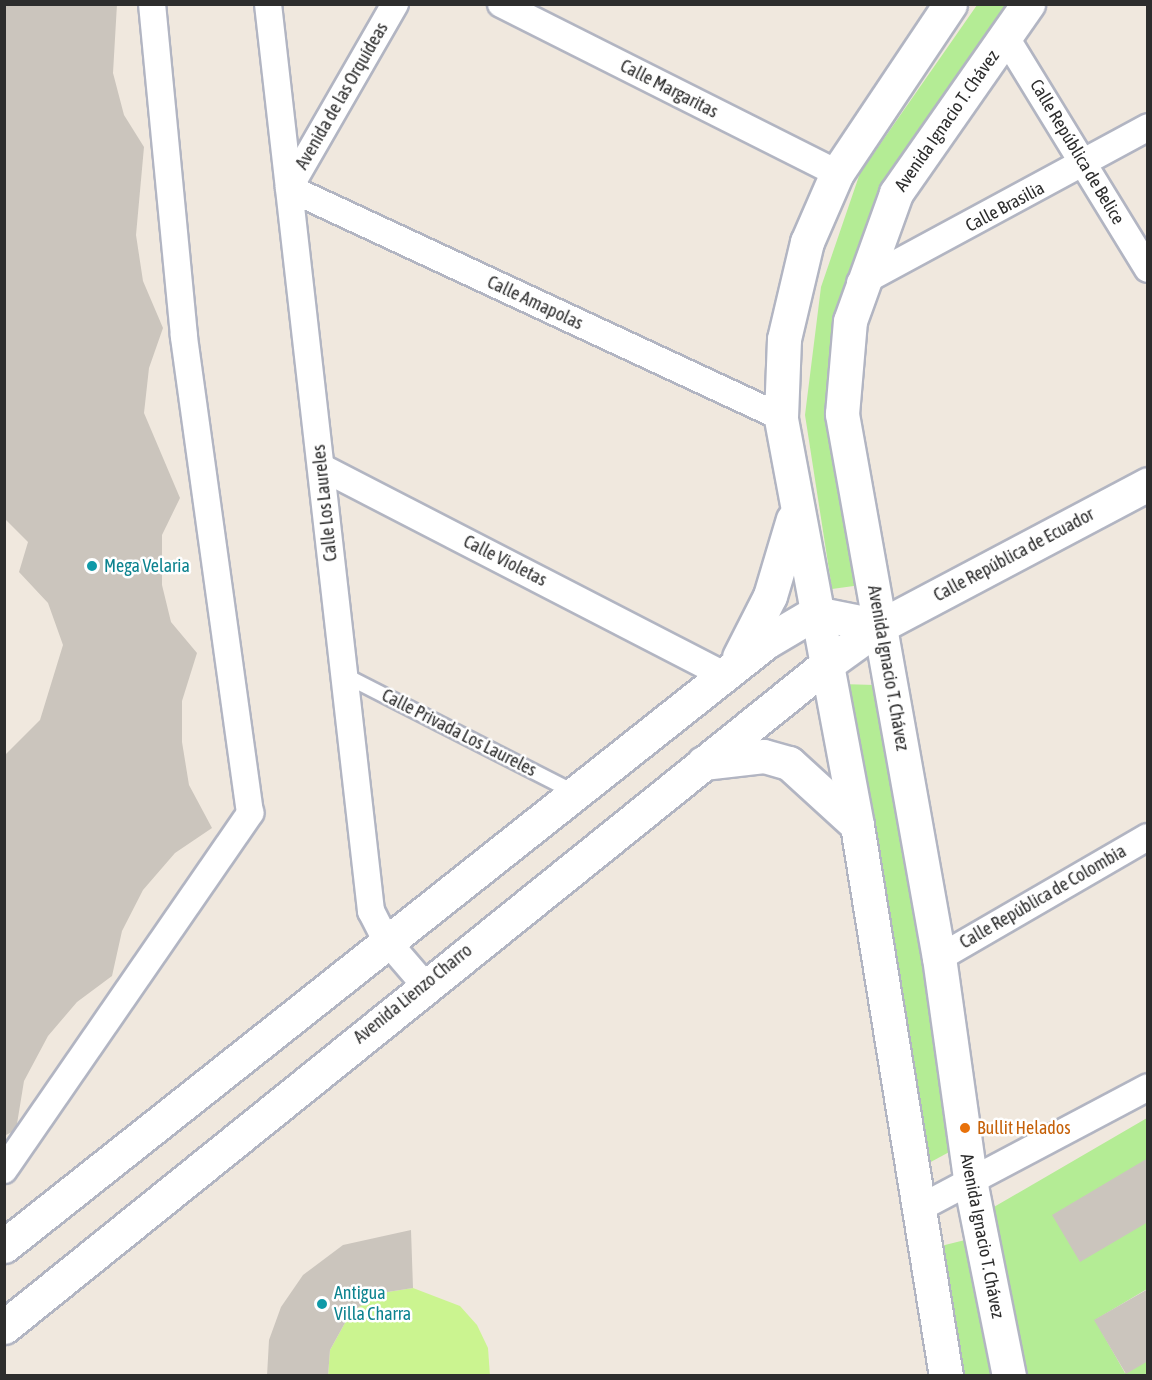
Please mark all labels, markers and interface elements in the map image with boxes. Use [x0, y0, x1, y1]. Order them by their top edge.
street label: Avenida de las Orquídeas [291, 19, 393, 173]
street label: Avenida Ignacio T. Chávez [890, 46, 1004, 196]
street label: Calle Margaritas [617, 55, 721, 123]
street label: Calle República de Belice [1025, 76, 1129, 228]
street label: Calle Brasilia [962, 177, 1048, 237]
street label: Calle Amapolas [484, 271, 586, 335]
street label: Calle Los Laureles [308, 444, 342, 562]
street label: Calle República de Ecuador [930, 504, 1098, 606]
street label: Calle Violetas [460, 531, 550, 591]
place label: Mega Velaria [104, 555, 190, 577]
marker: Mega Velaria [85, 559, 99, 573]
street label: Avenida Ignacio T. Chávez [863, 584, 913, 752]
street label: Calle Privada Los Laureles [378, 685, 540, 781]
street label: Calle República de Colombia [956, 841, 1130, 953]
street label: Avenida Lienzo Charro [349, 940, 477, 1048]
place label: Bullit Helados [977, 1117, 1071, 1139]
marker: Bullit Helados [958, 1121, 972, 1135]
street label: Avenida Ignacio T. Chávez [955, 1152, 1009, 1320]
place label: Antigua Villa Charra [334, 1283, 411, 1326]
marker: Antigua Villa Charra [315, 1297, 329, 1311]

